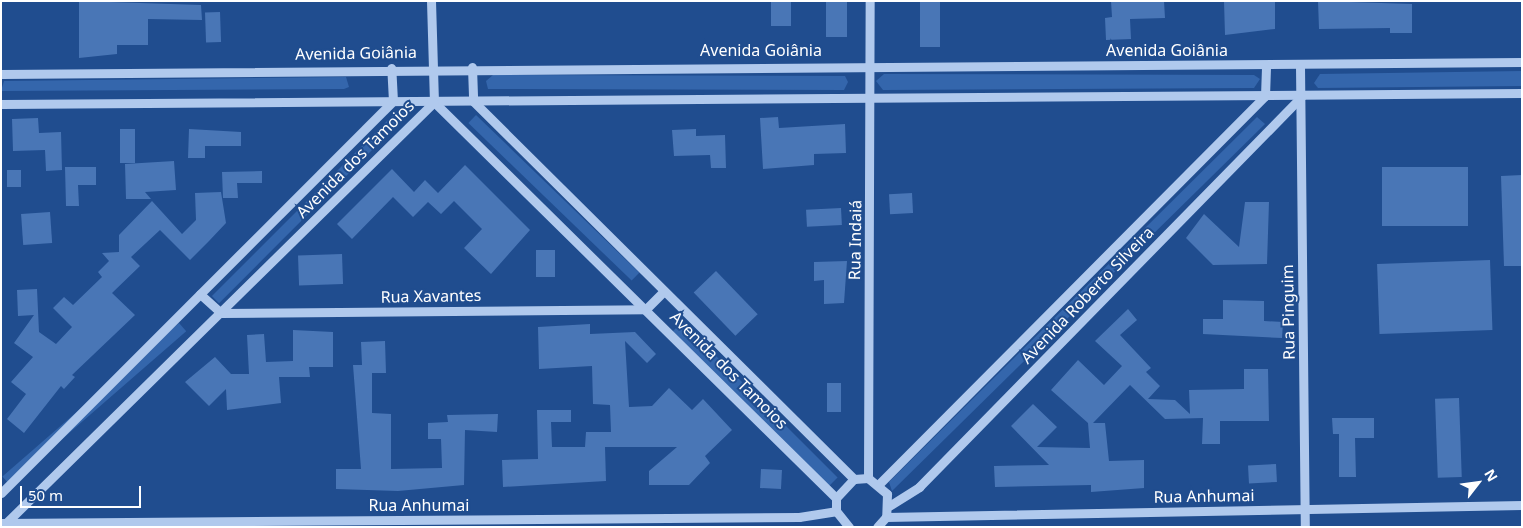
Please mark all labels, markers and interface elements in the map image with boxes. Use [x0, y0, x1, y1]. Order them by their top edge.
street label: Avenida Goiânia [700, 40, 822, 60]
street label: Avenida Goiânia [1106, 40, 1228, 60]
street label: Avenida Goiânia [295, 42, 417, 64]
street label: Avenida dos Tamoios [292, 96, 418, 222]
street label: Rua Indaiá [845, 200, 865, 280]
street label: Avenida Roberto Silveira [1017, 223, 1157, 367]
street label: Rua Pinguim [1278, 264, 1298, 360]
street label: Rua Xavantes [380, 286, 482, 306]
street label: Avenida dos Tamoios [666, 307, 792, 433]
north arrow [1453, 458, 1503, 508]
text: N [1480, 466, 1502, 485]
scale bar [22, 476, 144, 508]
text: 50 m [28, 485, 63, 505]
street label: Rua Anhumai [1153, 486, 1255, 506]
street label: Rua Anhumai [369, 495, 469, 515]

